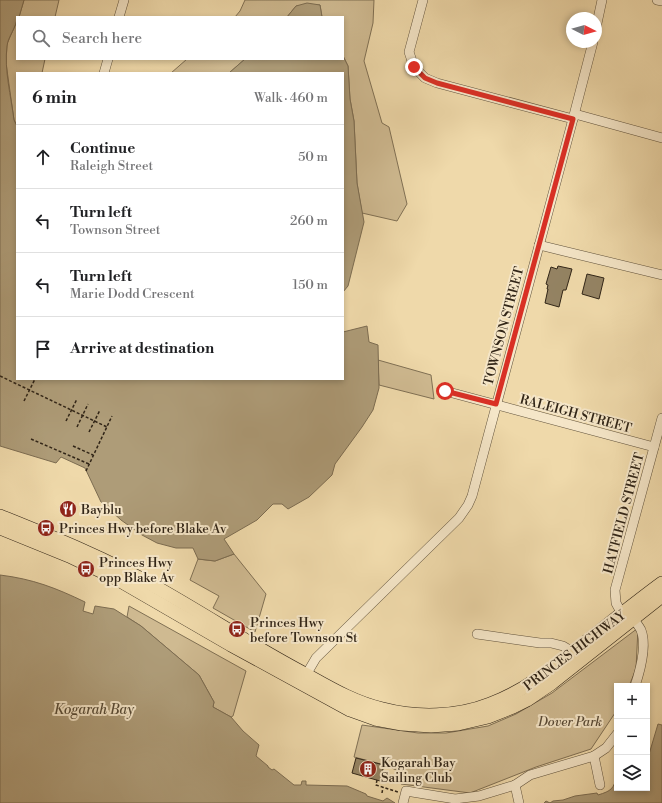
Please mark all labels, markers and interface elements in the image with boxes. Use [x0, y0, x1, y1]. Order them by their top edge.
north arrow [566, 12, 602, 48]
search box [16, 16, 344, 60]
icon: search [30, 27, 52, 49]
text: Search here [62, 29, 142, 48]
route end [405, 58, 423, 76]
text: 6 min [32, 87, 77, 109]
text: Walk · 460 m [254, 90, 328, 106]
text: Continue [70, 139, 135, 158]
icon: ahead [32, 146, 54, 168]
text: 50 m [298, 149, 328, 165]
text: Raleigh Street [70, 158, 153, 174]
text: Turn left [70, 203, 132, 222]
icon: left [32, 210, 54, 232]
text: 260 m [290, 213, 328, 229]
text: Townson Street [70, 222, 160, 238]
street label: TOWNSON STREET [480, 265, 528, 387]
text: Turn left [70, 267, 132, 286]
icon: left [32, 274, 54, 296]
text: 150 m [293, 277, 328, 293]
text: Marie Dodd Crescent [70, 286, 195, 302]
icon: arrive [32, 338, 54, 360]
text: Arrive at destination [70, 339, 214, 358]
route start [436, 382, 454, 400]
street label: RALEIGH STREET [518, 391, 634, 437]
street label: HATFIELD STREET [600, 451, 648, 575]
restaurant icon: Bayblu [58, 499, 78, 519]
place label: Bayblu [80, 502, 122, 518]
bus stop icon: Princes Hwy before Blake Av [36, 518, 56, 538]
place label: Princes Hwy before Blake Av [59, 521, 227, 537]
place label: Princes Hwy opp Blake Av [99, 555, 175, 586]
bus stop icon: Princes Hwy opp Blake Av [76, 559, 96, 579]
street label: PRINCES HIGHWAY [520, 606, 630, 694]
place label: Princes Hwy before Townson St [250, 615, 358, 646]
bus stop icon: Princes Hwy before Townson St [227, 619, 247, 639]
map controls [614, 683, 650, 791]
button: + [614, 683, 650, 719]
water label: Kogarah Bay [54, 701, 135, 719]
park label: Dover Park [537, 714, 602, 730]
button: − [614, 719, 650, 755]
place label: Kogarah Bay Sailing Club [381, 755, 456, 786]
button: layers [614, 755, 650, 791]
building icon: Kogarah Bay Sailing Club [358, 759, 378, 779]

